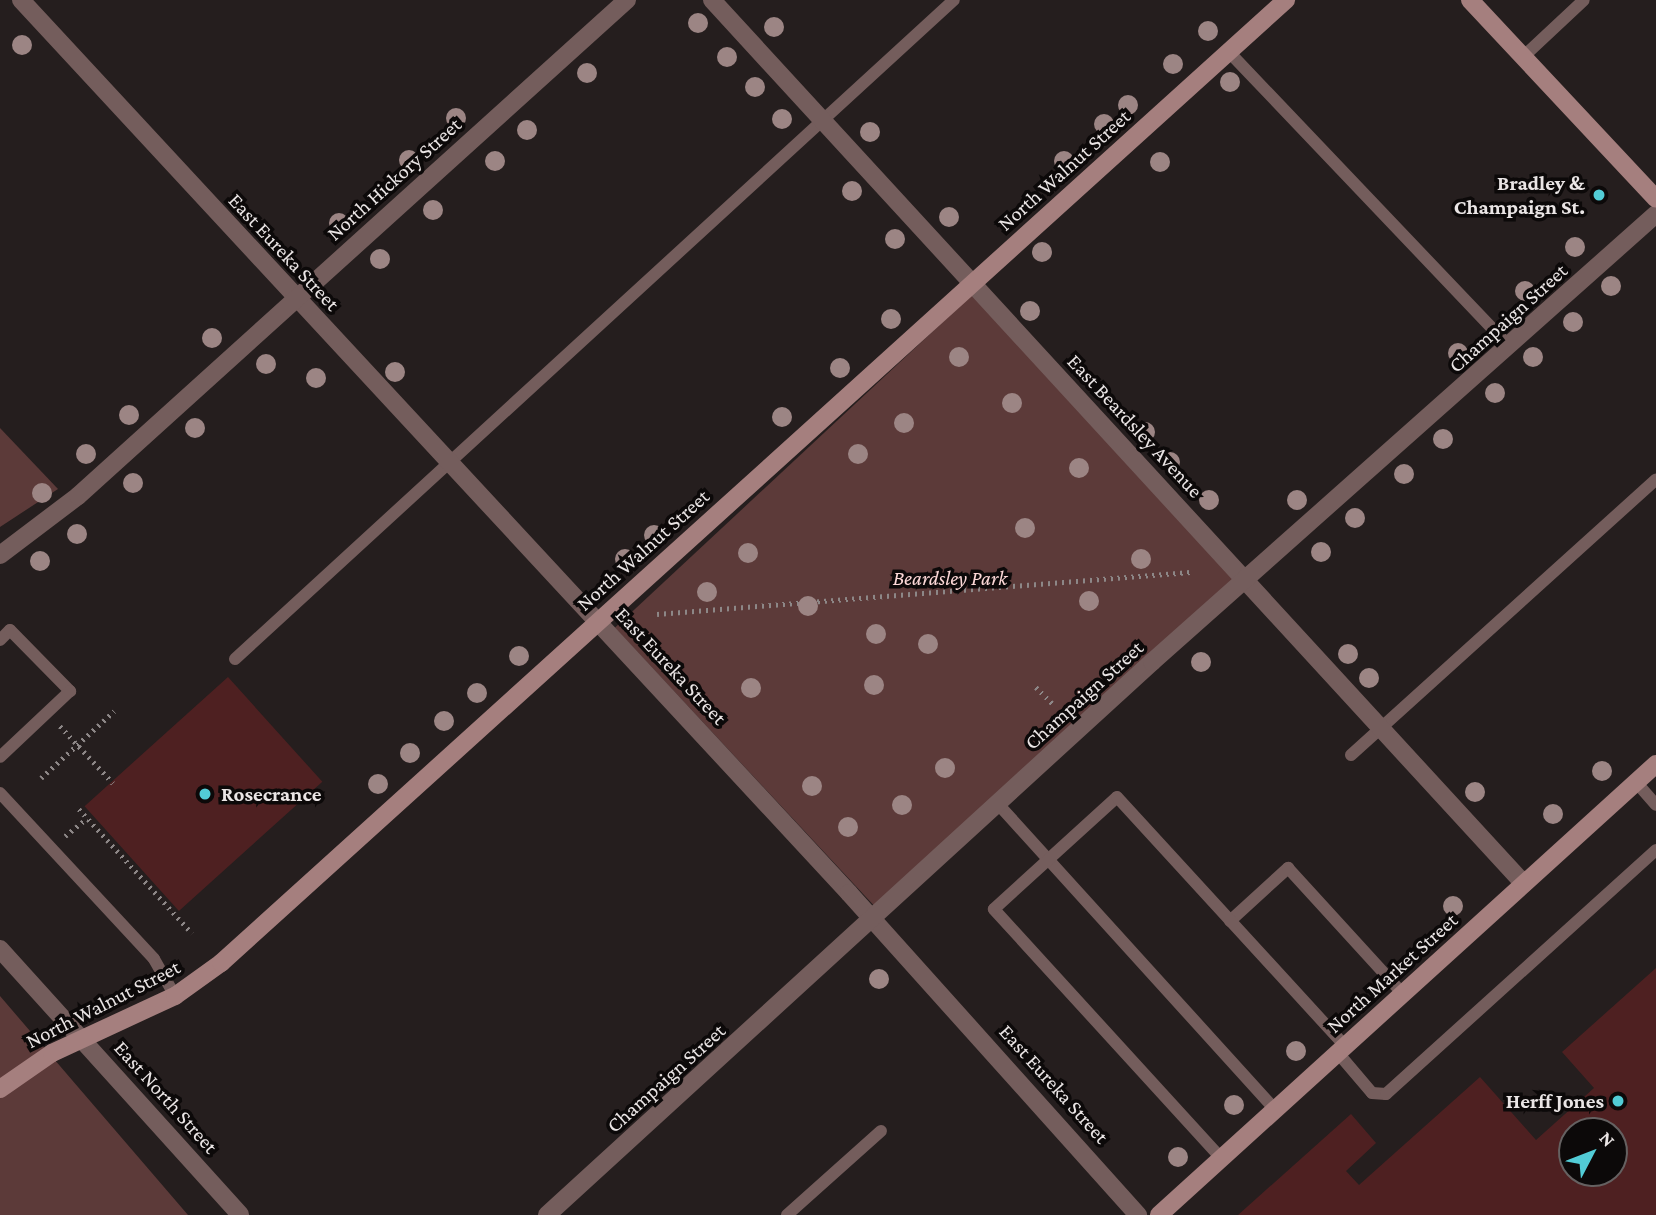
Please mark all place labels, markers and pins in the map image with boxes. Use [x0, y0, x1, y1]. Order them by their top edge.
place label: Bradley & Champaign St. [1454, 170, 1585, 220]
marker: Bradley & Champaign St. [1591, 187, 1607, 203]
place label: Rosecrance [221, 781, 321, 807]
marker: Rosecrance [195, 784, 215, 804]
place label: Herff Jones [1506, 1088, 1604, 1114]
marker: Herff Jones [1610, 1093, 1626, 1109]

